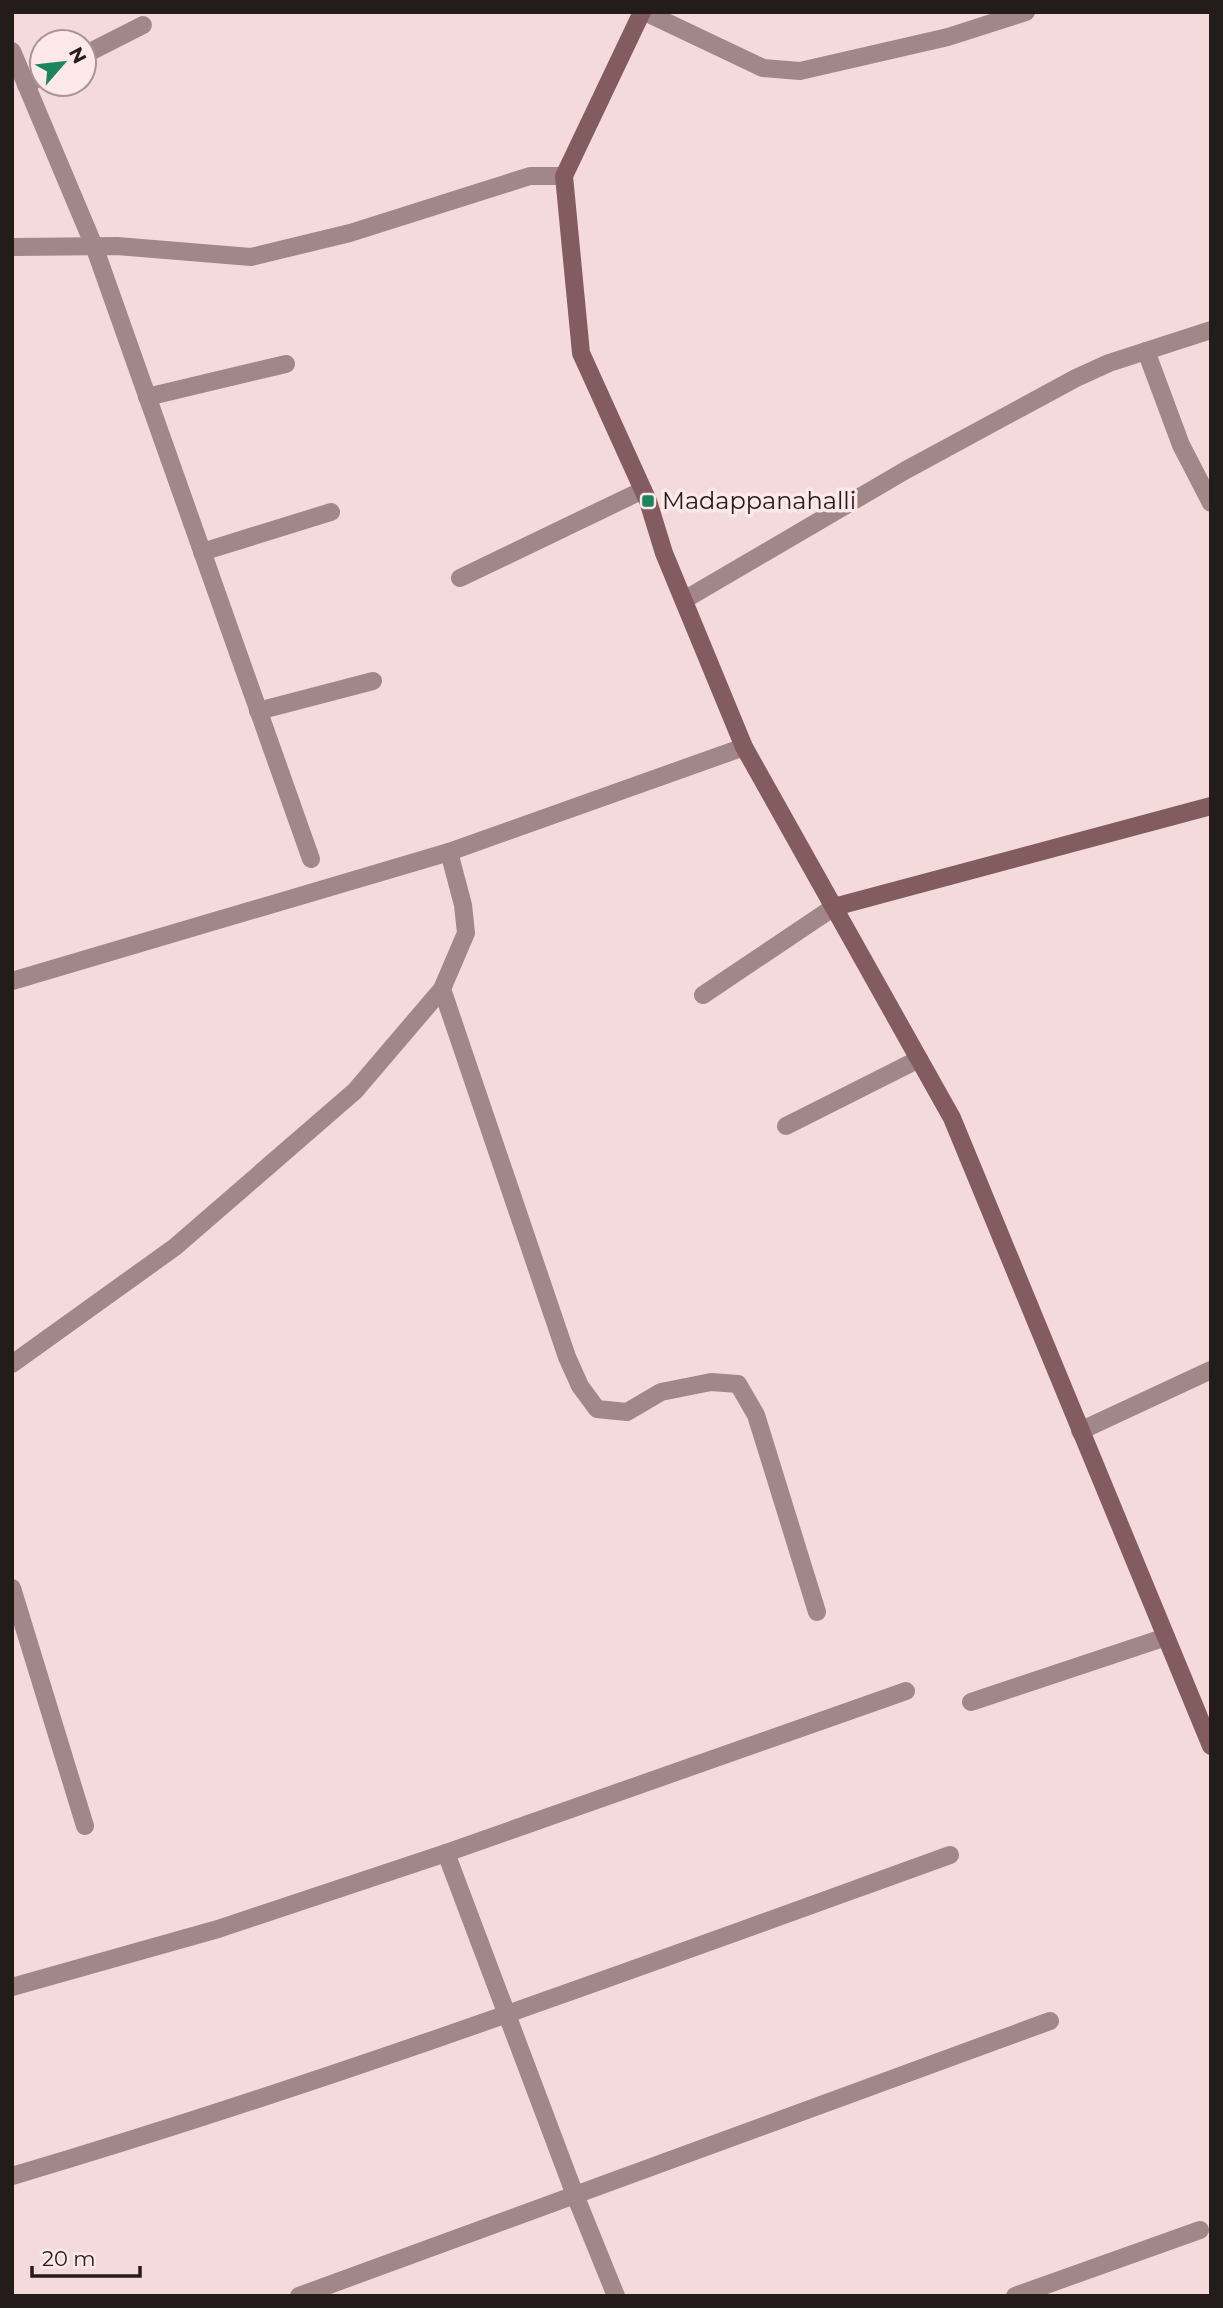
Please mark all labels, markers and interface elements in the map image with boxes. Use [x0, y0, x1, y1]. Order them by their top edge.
north arrow [28, 28, 98, 98]
text: N [64, 43, 91, 67]
place label: Madappanahalli [662, 486, 856, 515]
marker: Madappanahalli [640, 493, 656, 509]
scale bar [32, 2234, 140, 2278]
text: 20 m [42, 2246, 96, 2271]

